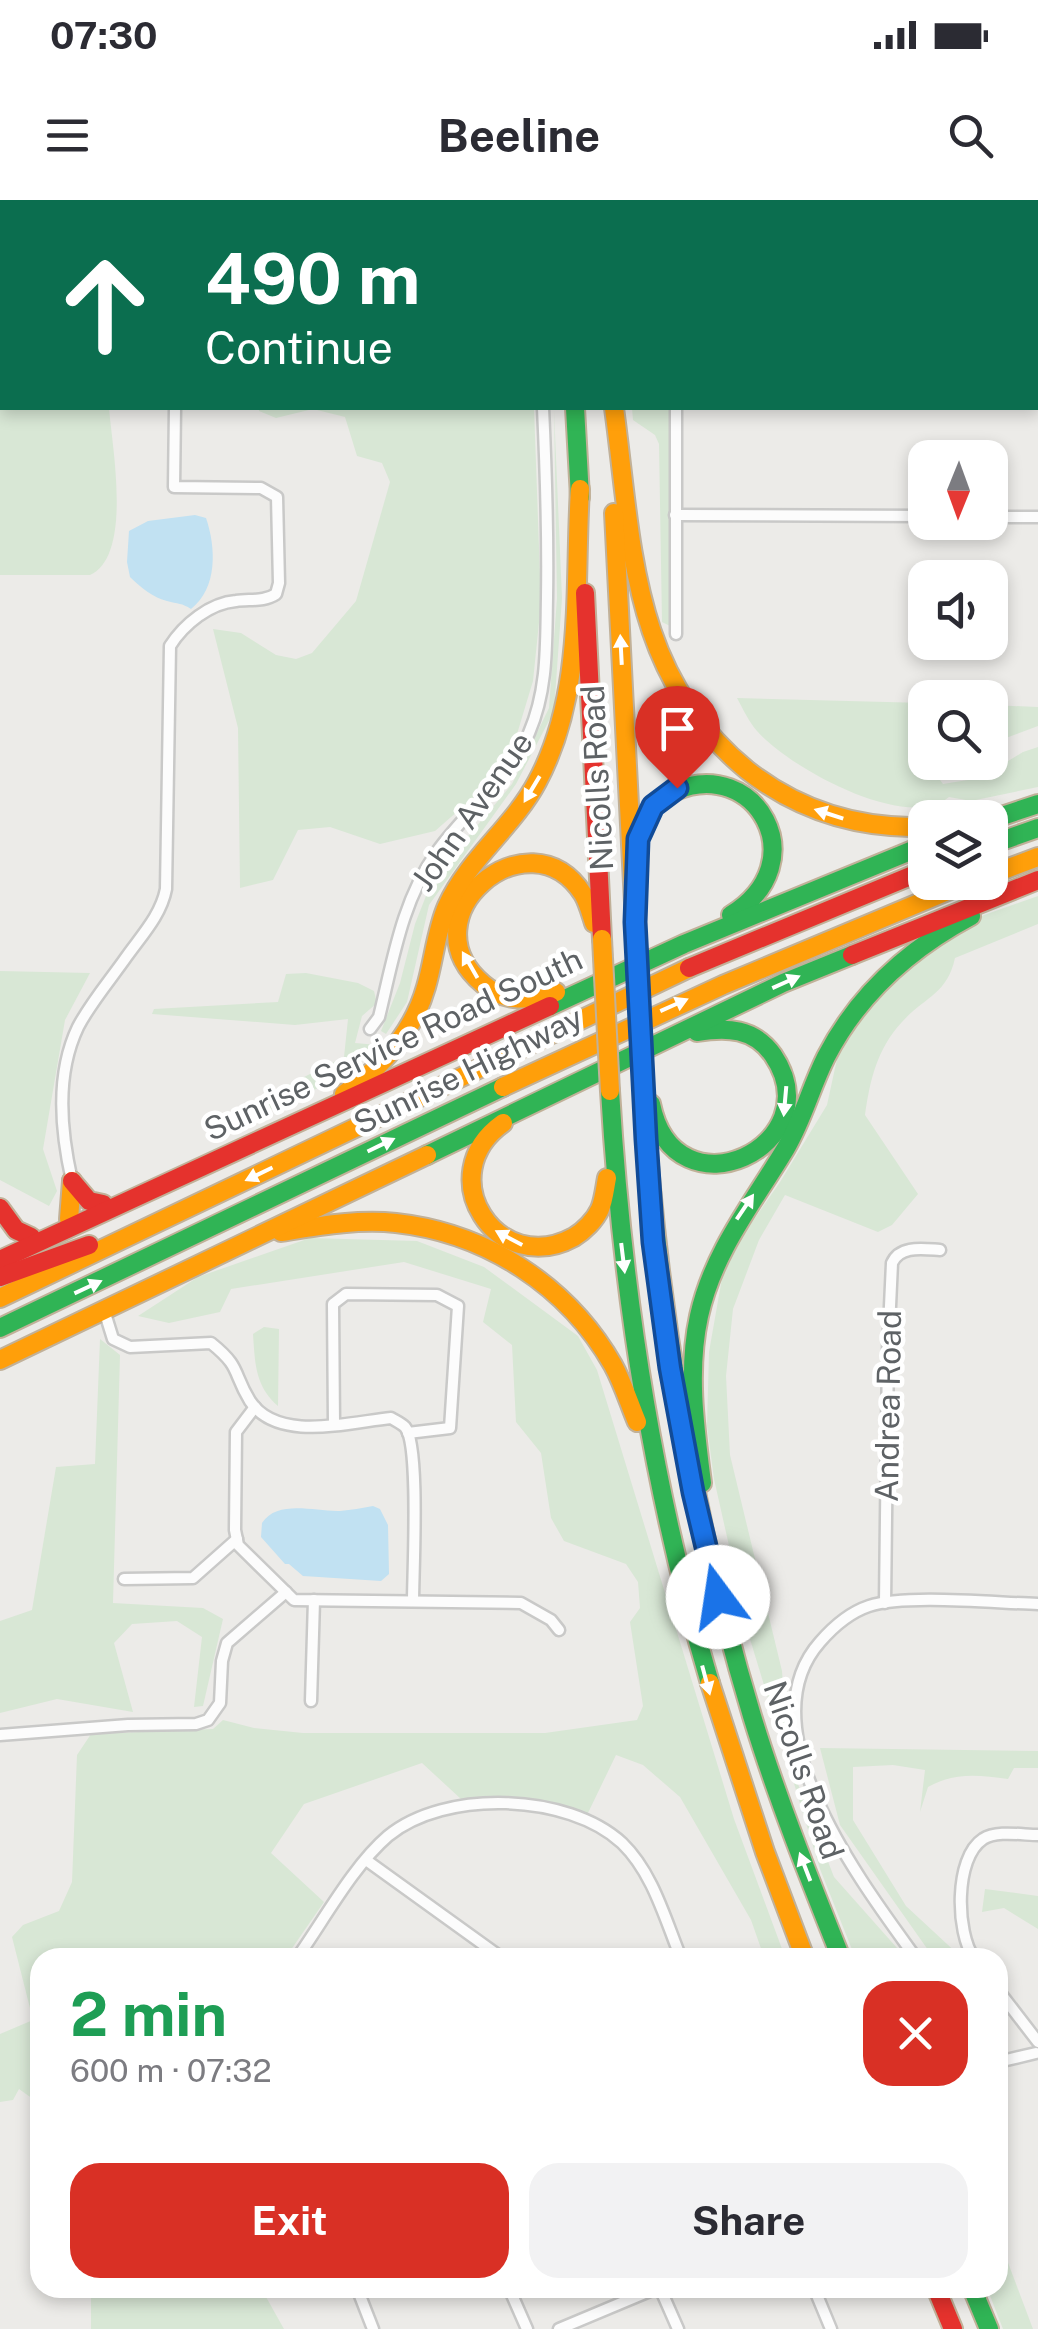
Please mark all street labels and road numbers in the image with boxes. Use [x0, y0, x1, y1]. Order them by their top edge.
street label: Nicolls Road [574, 684, 620, 872]
street label: John Avenue [404, 725, 540, 897]
street label: Sunrise Service Road South [198, 940, 588, 1148]
street label: Sunrise Highway [347, 999, 589, 1141]
street label: Andrea Road [868, 1310, 908, 1502]
street label: Nicolls Road [756, 1676, 852, 1864]

